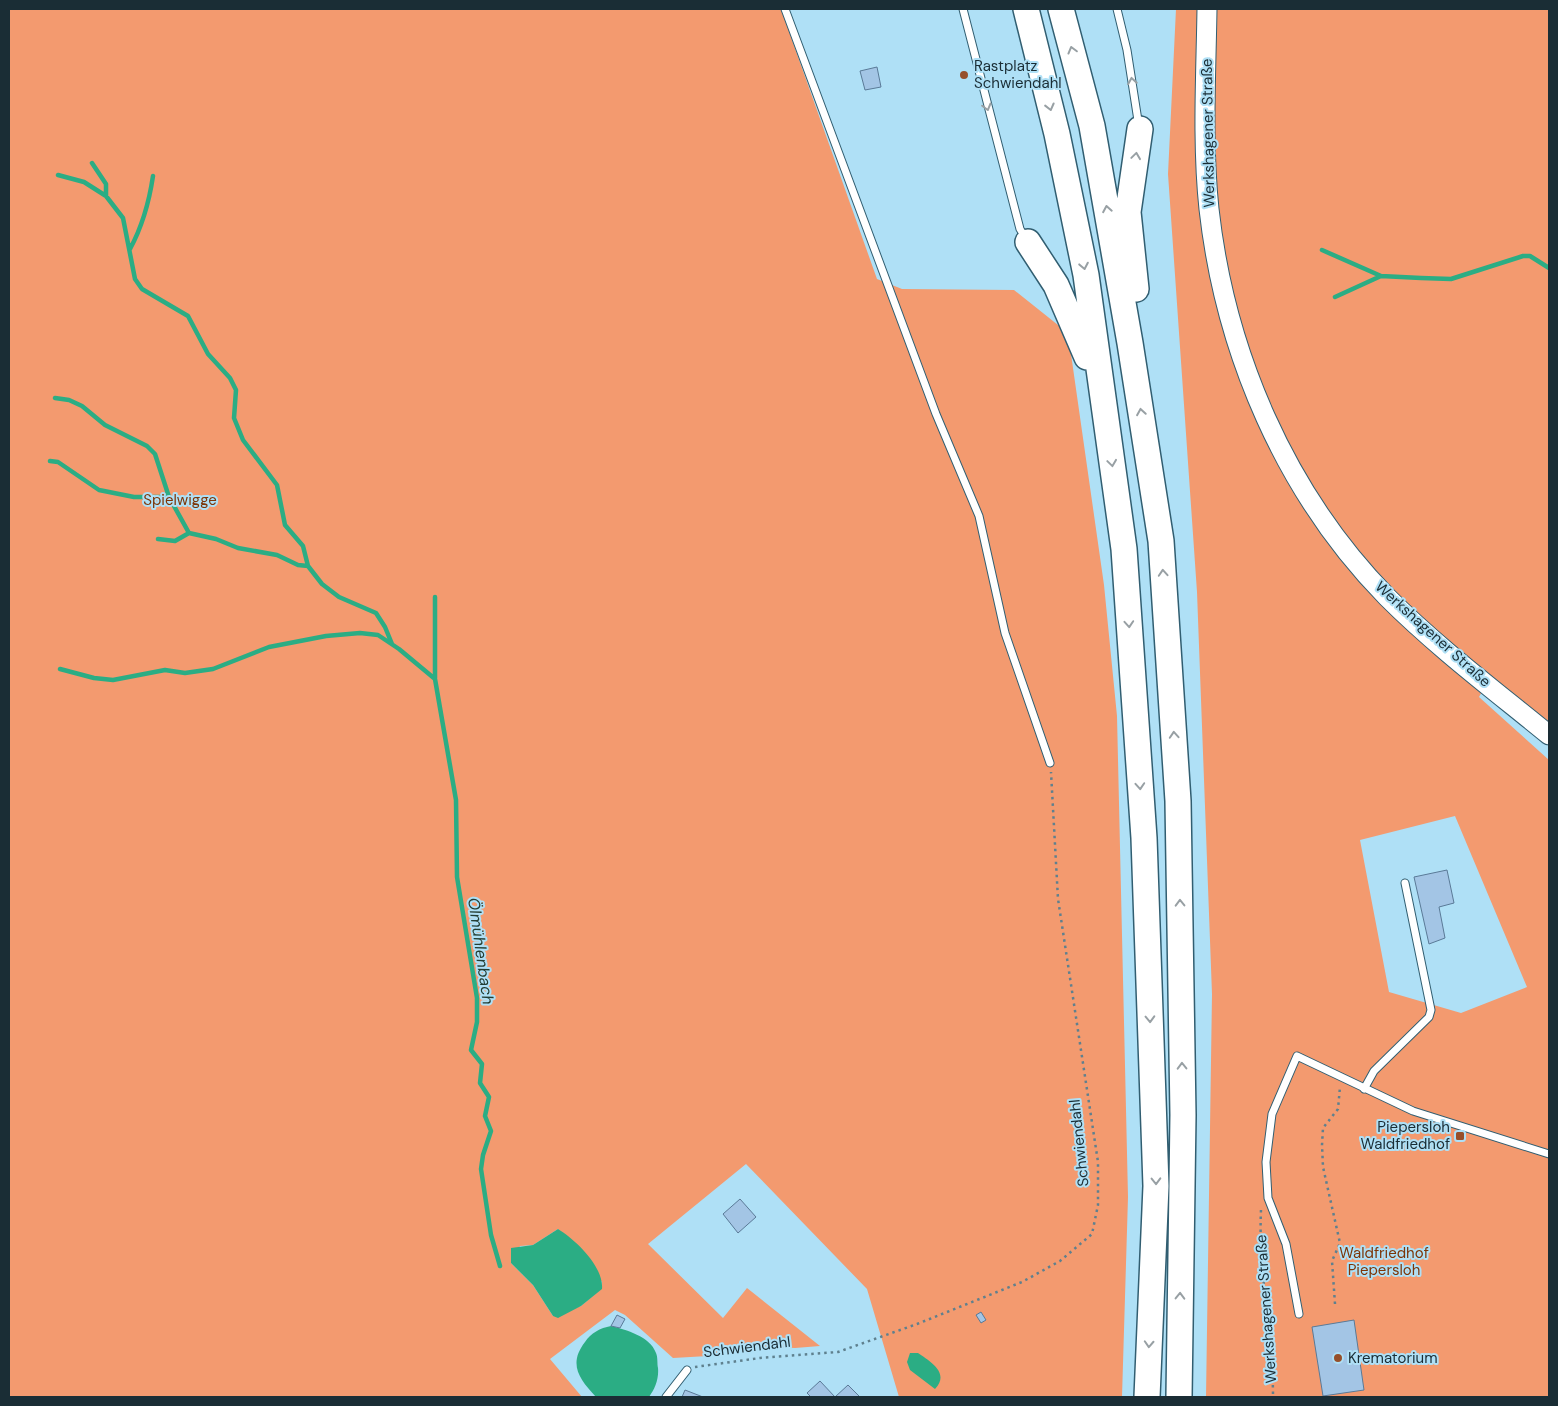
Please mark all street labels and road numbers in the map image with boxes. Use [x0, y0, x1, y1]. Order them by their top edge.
street label: Werkshagener Straße [1197, 58, 1219, 208]
street label: Werkshagener Straße [1371, 577, 1495, 691]
street label: Schwiendahl [1064, 1098, 1094, 1188]
street label: Werkshagener Straße [1251, 1234, 1281, 1384]
street label: Schwiendahl [702, 1332, 792, 1362]

